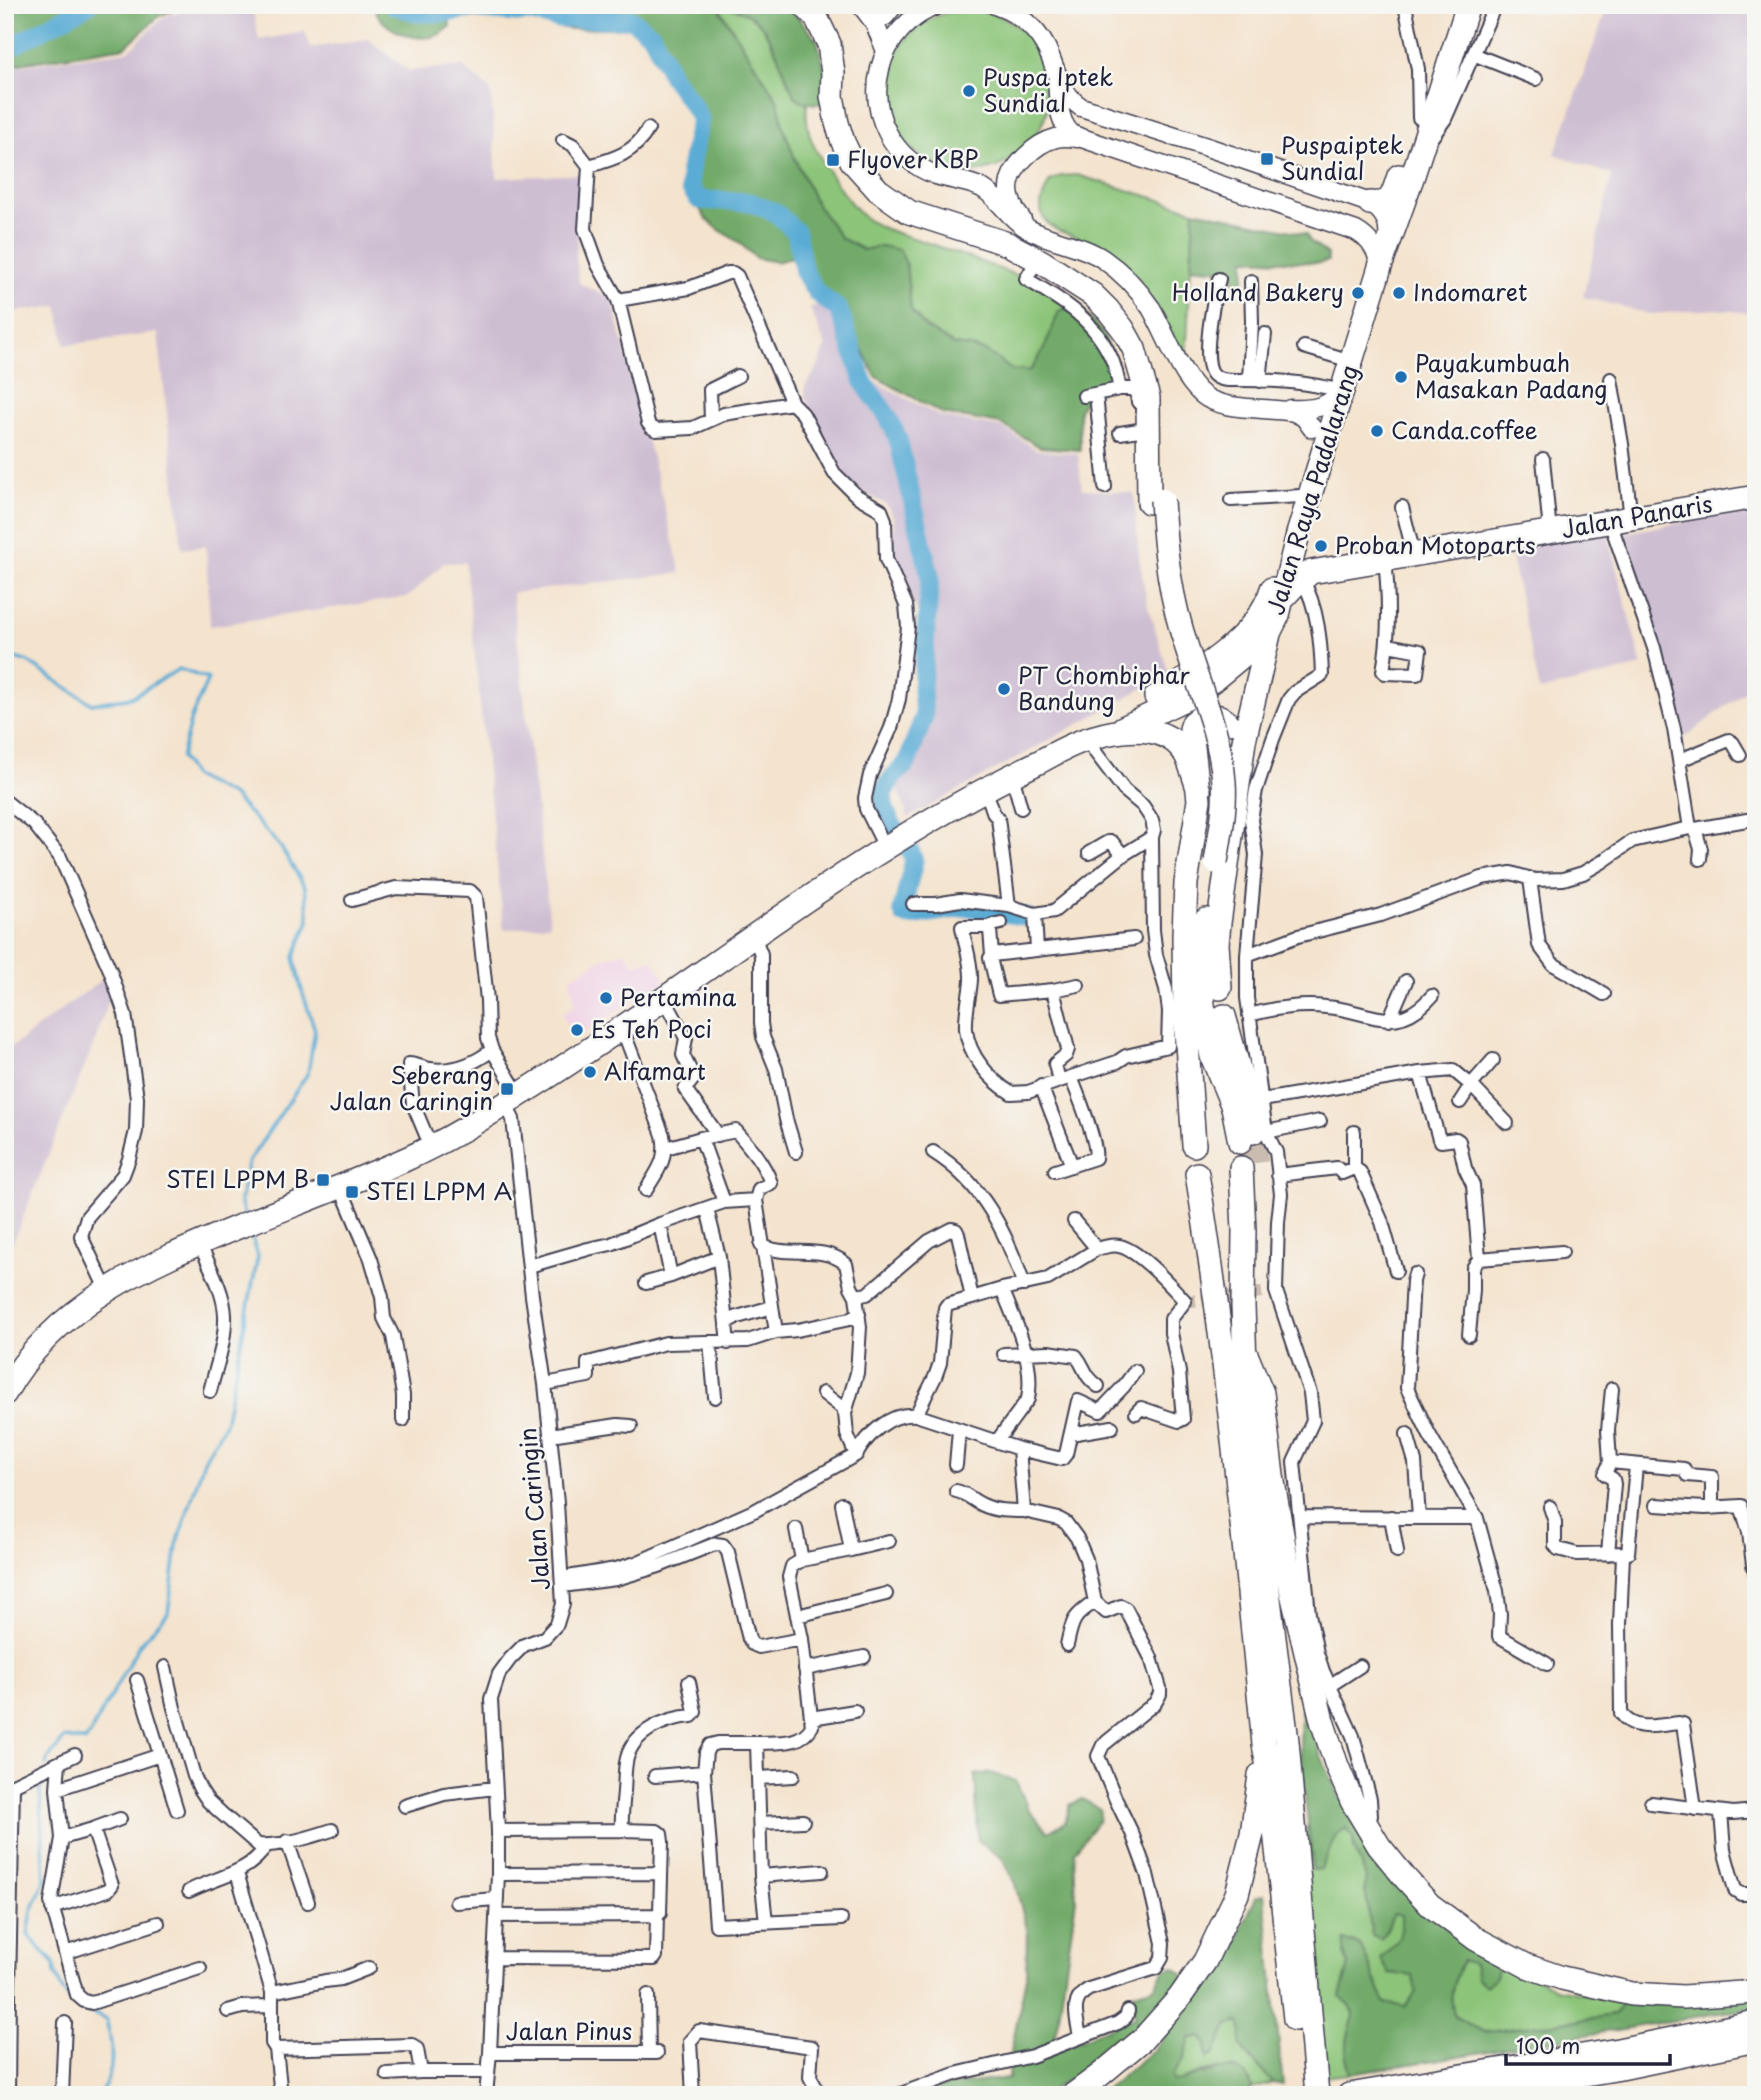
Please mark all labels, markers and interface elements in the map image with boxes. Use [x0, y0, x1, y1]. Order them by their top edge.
place label: Puspa Iptek Sundial [983, 59, 1113, 120]
marker: Puspa Iptek Sundial [961, 83, 977, 99]
place label: Puspaiptek Sundial [1281, 127, 1404, 188]
place label: Flyover KBP [847, 141, 978, 176]
marker: Puspaiptek Sundial [1259, 151, 1275, 167]
marker: Flyover KBP [825, 152, 841, 168]
place label: Holland Bakery [1172, 274, 1344, 309]
place label: Indomaret [1413, 274, 1527, 309]
marker: Holland Bakery [1350, 285, 1366, 301]
marker: Indomaret [1391, 285, 1407, 301]
place label: Payakumbuah Masakan Padang [1415, 345, 1608, 406]
street label: Jalan Raya Padalarang [1257, 360, 1366, 619]
marker: Payakumbuah Masakan Padang [1393, 369, 1409, 385]
place label: Canda.coffee [1391, 412, 1538, 447]
marker: Canda.coffee [1369, 423, 1385, 439]
street label: Jalan Panaris [1558, 485, 1715, 546]
place label: Proban Motoparts [1335, 527, 1536, 562]
marker: Proban Motoparts [1313, 538, 1329, 554]
place label: PT Chombiphar Bandung [1018, 657, 1190, 718]
marker: PT Chombiphar Bandung [996, 681, 1012, 697]
place label: Pertamina [620, 979, 737, 1014]
marker: Pertamina [598, 990, 614, 1006]
place label: Es Teh Poci [591, 1011, 712, 1046]
marker: Es Teh Poci [569, 1022, 585, 1038]
place label: Alfamart [604, 1053, 706, 1088]
place label: Seberang Jalan Caringin [330, 1057, 493, 1118]
marker: Alfamart [582, 1064, 598, 1080]
marker: Seberang Jalan Caringin [499, 1081, 515, 1097]
place label: STEI LPPM B [166, 1161, 309, 1196]
marker: STEI LPPM B [315, 1172, 331, 1188]
place label: STEI LPPM A [366, 1173, 513, 1208]
marker: STEI LPPM A [344, 1184, 360, 1200]
street label: Jalan Caringin [509, 1426, 558, 1592]
street label: Jalan Pinus [506, 2013, 632, 2048]
scale bar [1506, 2023, 1670, 2067]
text: 100 m [1516, 2029, 1580, 2061]

